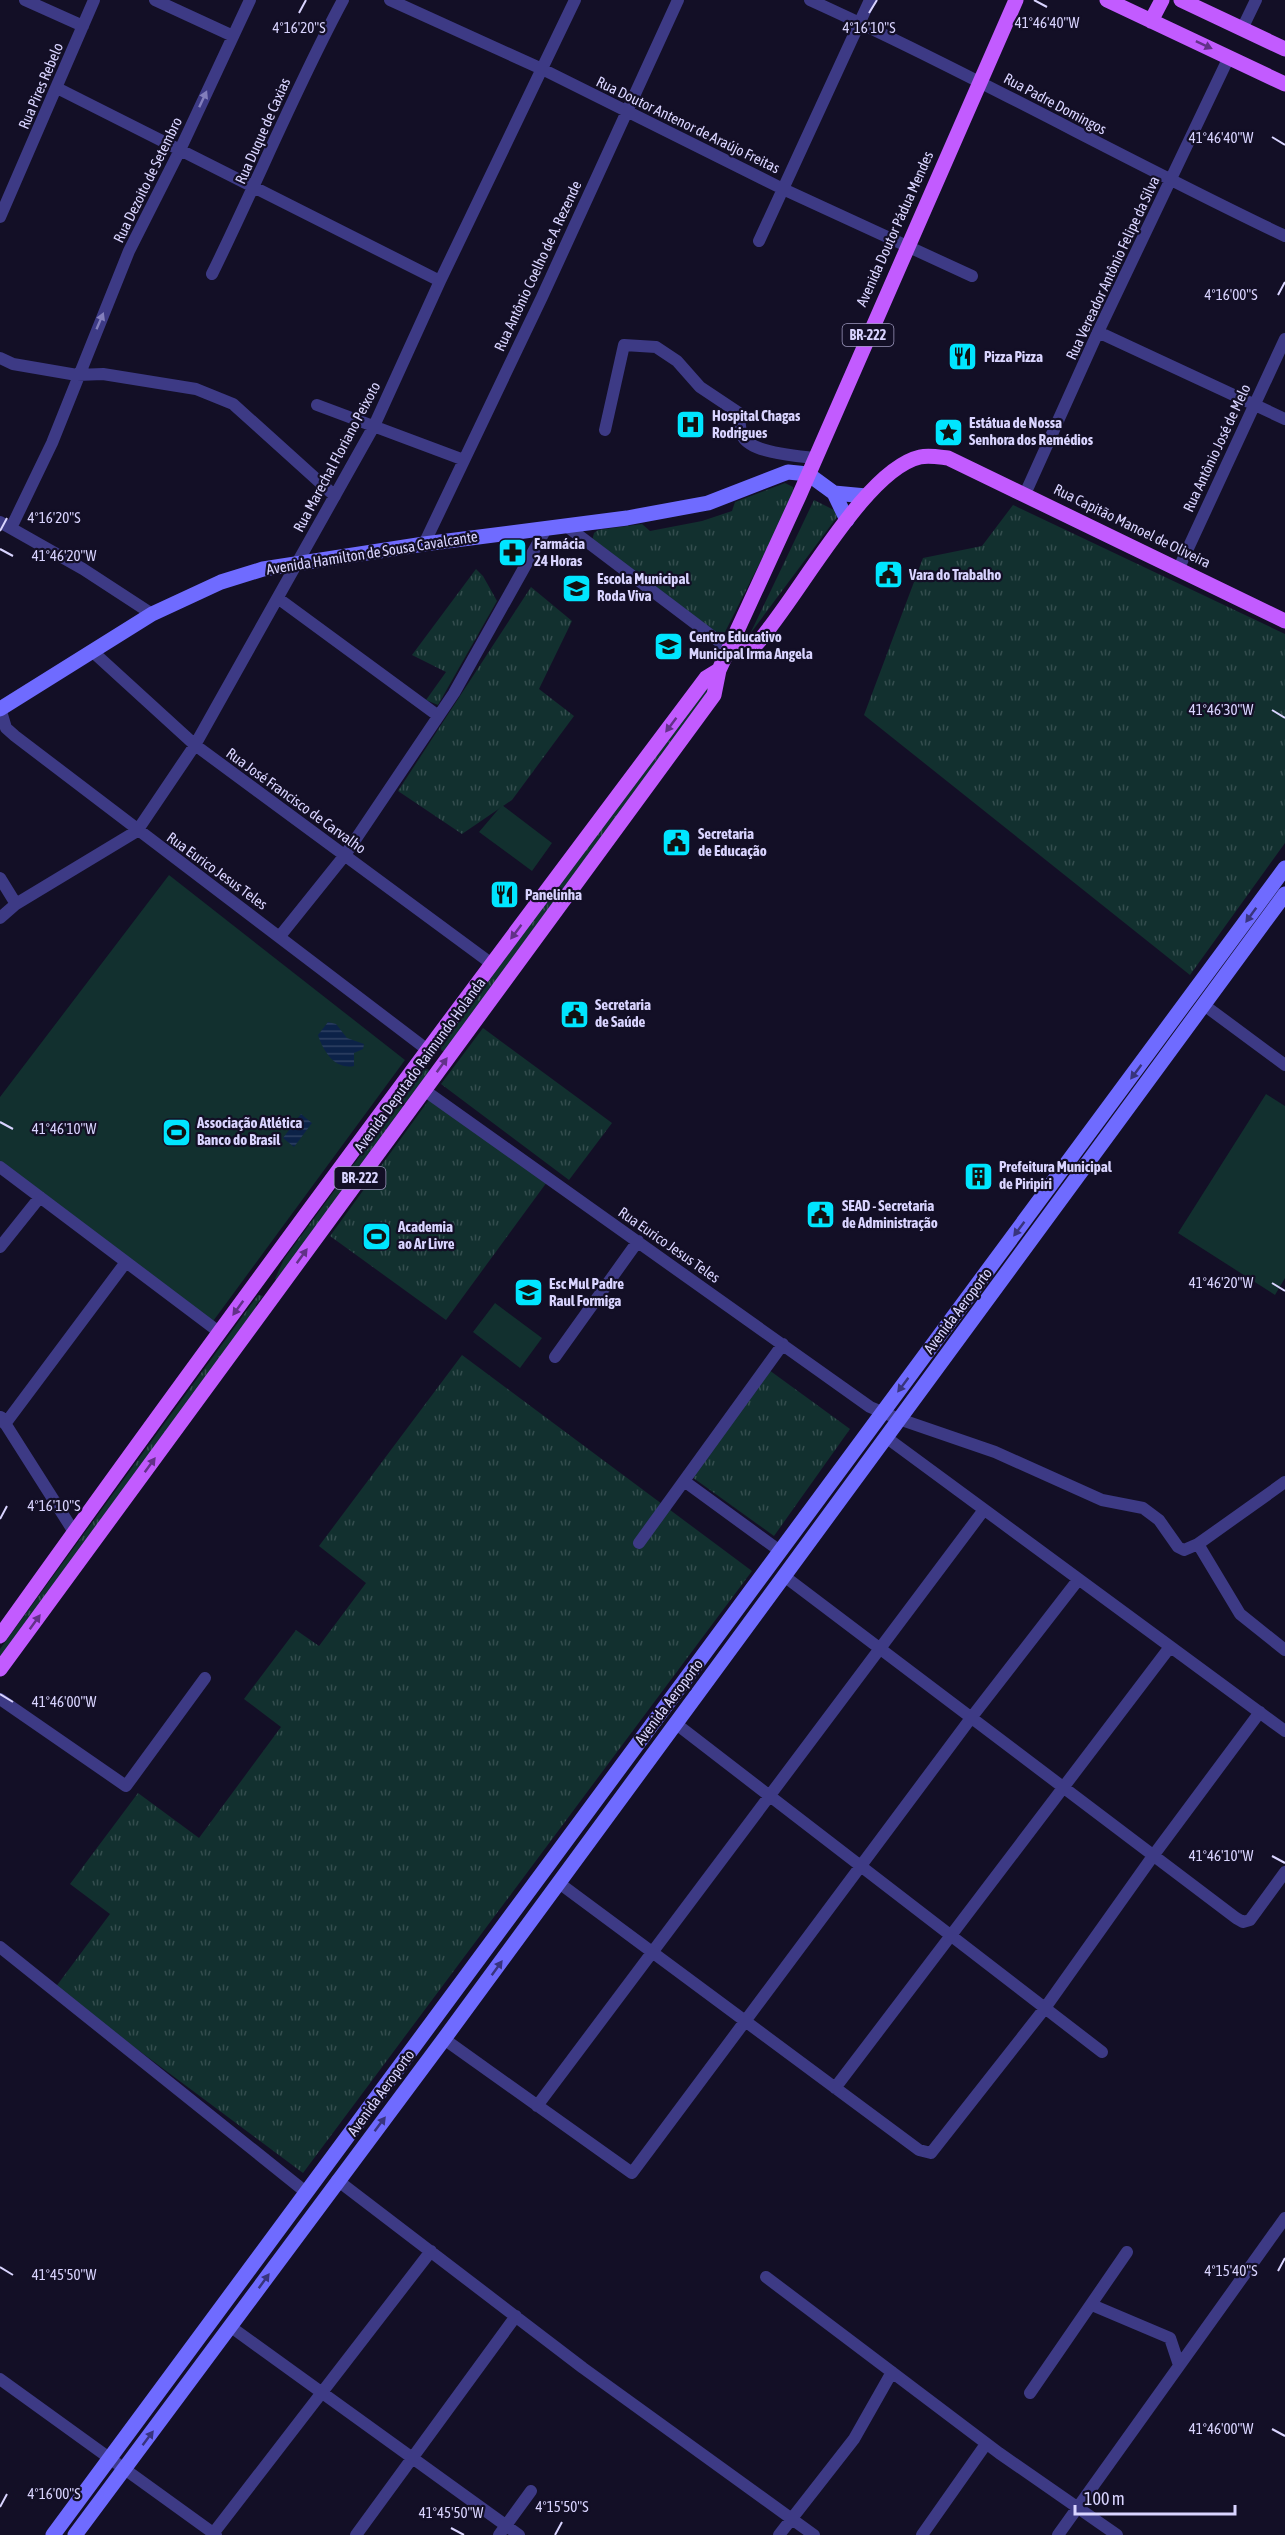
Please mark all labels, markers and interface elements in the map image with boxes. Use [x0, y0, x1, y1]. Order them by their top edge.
text: 41°46'40"W [1015, 14, 1079, 31]
text: 4°16'20"S [272, 19, 326, 36]
text: 4°16'10"S [842, 19, 896, 36]
street label: Rua Pires Rebelo [15, 40, 66, 131]
one-way arrow [1196, 41, 1213, 50]
street label: Rua Padre Domingos [1001, 69, 1109, 138]
street label: Rua Doutor Antenor de Araújo Freitas [594, 73, 783, 176]
street label: Rua Duque de Caxias [232, 75, 294, 186]
one-way arrow [199, 91, 208, 108]
street label: Rua Dezoito de Setembro [110, 114, 185, 245]
text: 41°46'40"W [1189, 129, 1253, 146]
street label: Avenida Doutor Pádua Mendes [853, 149, 937, 309]
street label: Rua Vereador Antônio Felipe da Silva [1062, 173, 1163, 362]
street label: Rua Antônio Coelho de A. Rezende [491, 178, 585, 354]
text: 4°16'00"S [1204, 286, 1258, 303]
one-way arrow [95, 311, 105, 329]
road number: BR-222 [842, 324, 894, 346]
restaurant icon: Pizza Pizza [947, 341, 979, 373]
place label: Pizza Pizza [984, 348, 1043, 365]
street label: Rua Marechal Floriano Peixoto [290, 379, 383, 535]
street label: Rua Antônio José de Melo [1179, 381, 1254, 514]
place label: Hospital Chagas Rodrigues [712, 407, 801, 441]
hospital icon: Hospital Chagas Rodrigues [675, 409, 707, 441]
place label: Estátua de Nossa Senhora dos Remédios [969, 414, 1094, 448]
place icon: Estátua de Nossa Senhora dos Remédios [932, 416, 964, 448]
street label: Rua Capitão Manoel de Oliveira [1051, 480, 1213, 571]
text: 4°16'20"S [27, 509, 81, 526]
street label: Avenida Hamilton de Sousa Cavalcante [265, 527, 479, 578]
place label: Farmácia 24 Horas [534, 535, 585, 569]
pharmacy icon: Farmácia 24 Horas [497, 537, 529, 569]
text: 41°46'20"W [32, 547, 96, 564]
public building icon: Vara do Trabalho [872, 559, 904, 591]
place label: Vara do Trabalho [908, 566, 1001, 583]
place label: Escola Municipal Roda Viva [597, 570, 690, 604]
school or university icon: Escola Municipal Roda Viva [560, 572, 592, 604]
place label: Centro Educativo Municipal Irma Angela [689, 628, 813, 662]
school or university icon: Centro Educativo Municipal Irma Angela [652, 630, 684, 662]
text: 41°46'30"W [1189, 701, 1253, 718]
one-way arrow [665, 718, 677, 733]
street label: Rua José Francisco de Carvalho [223, 744, 369, 857]
place label: Secretaria de Educação [698, 825, 767, 859]
public building icon: Secretaria de Educação [661, 827, 693, 859]
street label: Rua Eurico Jesus Teles [164, 828, 271, 913]
restaurant icon: Panelinha [488, 879, 520, 911]
place label: Panelinha [525, 886, 582, 903]
one-way arrow [1245, 907, 1257, 923]
one-way arrow [510, 923, 522, 939]
street label: Avenida Deputado Raimundo Holanda [351, 974, 489, 1155]
place label: Secretaria de Saúde [595, 996, 651, 1030]
public building icon: Secretaria de Saúde [558, 998, 590, 1030]
one-way arrow [436, 1058, 448, 1073]
one-way arrow [1130, 1065, 1142, 1080]
place label: Associação Atlética Banco do Brasil [196, 1114, 302, 1148]
sports icon: Associação Atlética Banco do Brasil [160, 1116, 192, 1148]
text: 41°46'10"W [32, 1120, 96, 1137]
place label: Prefeitura Municipal de Piripiri [999, 1158, 1113, 1192]
building icon: Prefeitura Municipal de Piripiri [962, 1160, 994, 1192]
road number: BR-222 [334, 1167, 386, 1189]
place label: SEAD - Secretaria de Administração [842, 1197, 938, 1231]
public building icon: SEAD - Secretaria de Administração [805, 1199, 837, 1231]
street label: Rua Eurico Jesus Teles [615, 1203, 723, 1286]
place label: Academia ao Ar Livre [397, 1218, 455, 1252]
sports icon: Academia ao Ar Livre [361, 1220, 393, 1252]
one-way arrow [1013, 1220, 1025, 1236]
one-way arrow [296, 1249, 308, 1265]
street label: Avenida Aeroporto [920, 1265, 995, 1357]
text: 41°46'20"W [1189, 1274, 1253, 1291]
place label: Esc Mul Padre Raul Formiga [549, 1275, 624, 1309]
school or university icon: Esc Mul Padre Raul Formiga [512, 1277, 544, 1309]
one-way arrow [232, 1300, 244, 1315]
one-way arrow [897, 1378, 909, 1393]
one-way arrow [144, 1457, 156, 1473]
text: 4°16'10"S [27, 1497, 81, 1514]
one-way arrow [28, 1614, 40, 1629]
street label: Avenida Aeroporto [631, 1656, 706, 1748]
text: 41°46'00"W [32, 1693, 96, 1710]
text: 41°46'10"W [1189, 1847, 1253, 1864]
one-way arrow [490, 1960, 502, 1975]
street label: Avenida Aeroporto [344, 2046, 418, 2139]
one-way arrow [373, 2116, 386, 2132]
text: 4°15'40"S [1204, 2262, 1258, 2279]
text: 41°45'50"W [32, 2266, 96, 2283]
one-way arrow [258, 2273, 270, 2289]
text: 41°46'00"W [1189, 2420, 1253, 2437]
one-way arrow [142, 2430, 154, 2446]
scale bar [1075, 2478, 1236, 2516]
text: 4°16'00"S [27, 2485, 81, 2502]
text: 100 m [1084, 2488, 1125, 2509]
text: 4°15'50"S [535, 2498, 589, 2515]
text: 41°45'50"W [419, 2504, 483, 2521]

